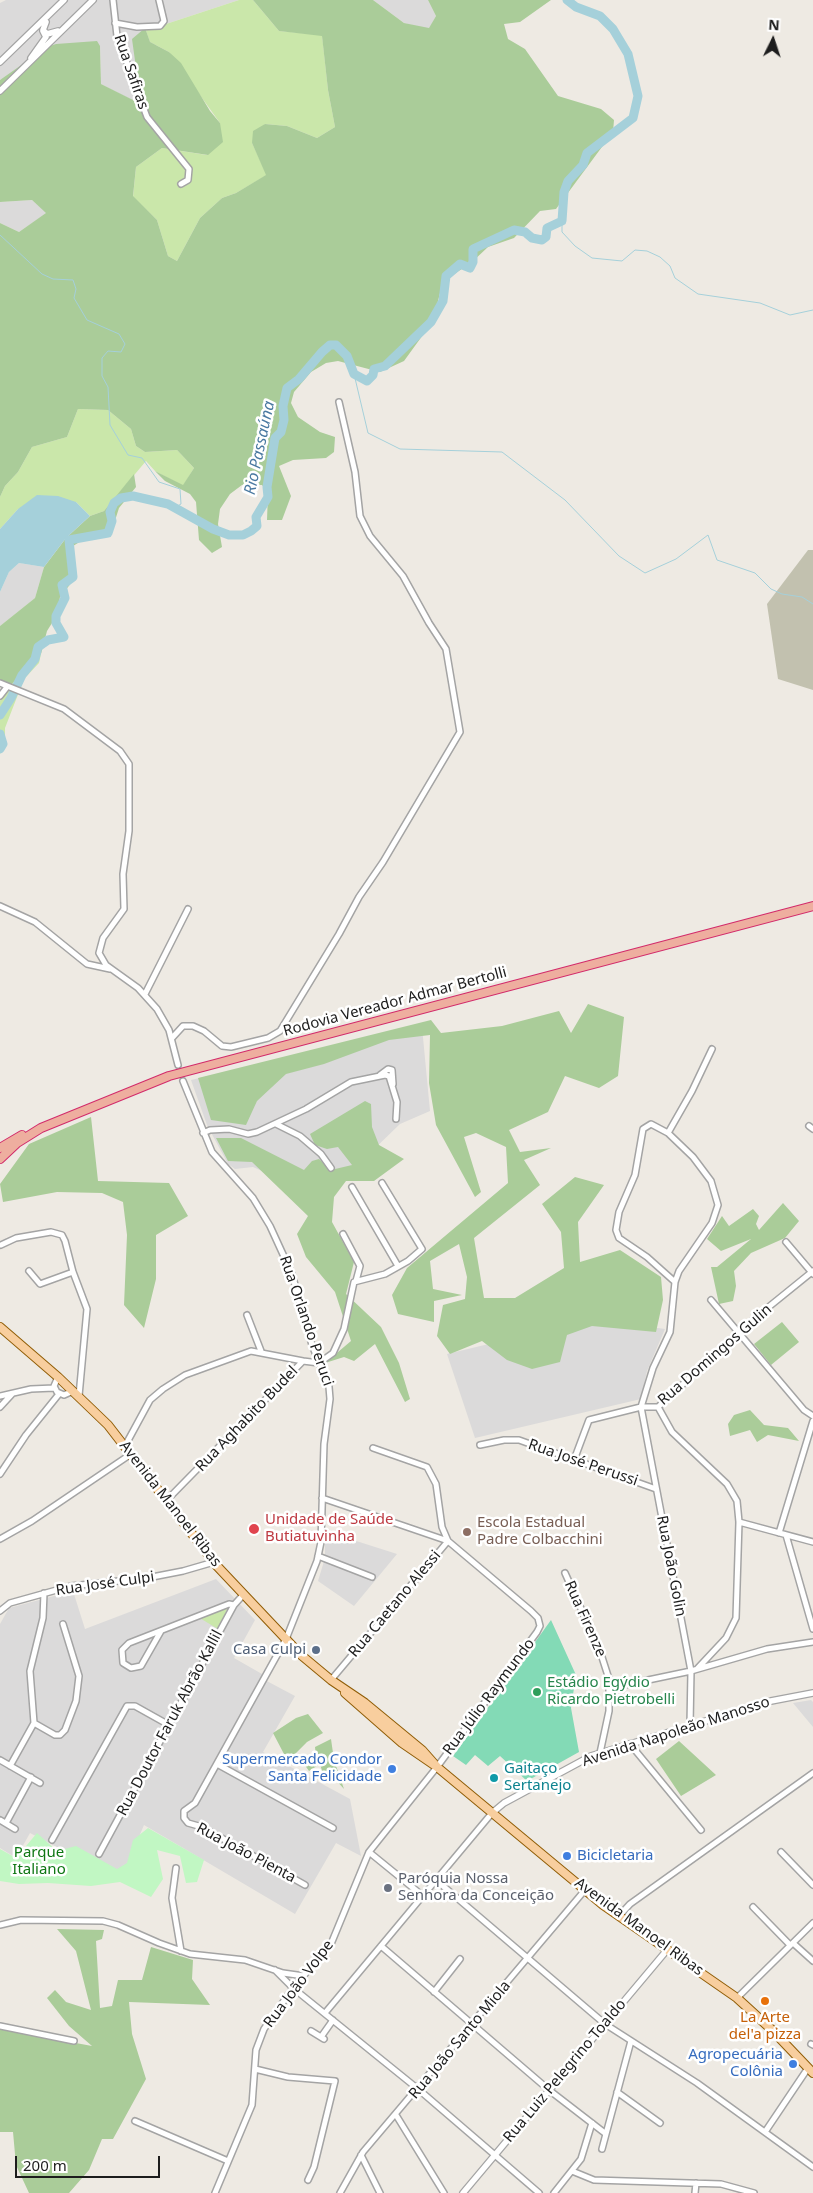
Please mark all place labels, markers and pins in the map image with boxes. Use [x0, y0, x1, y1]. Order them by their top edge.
place label: Unidade de Saúde Butiatuvinha [265, 1511, 394, 1546]
place label: Escola Estadual Padre Colbacchini [477, 1514, 603, 1549]
marker: Unidade de Saúde Butiatuvinha [247, 1522, 261, 1536]
marker: Escola Estadual Padre Colbacchini [461, 1526, 473, 1538]
place label: Casa Culpi [233, 1641, 306, 1659]
marker: Casa Culpi [310, 1644, 322, 1656]
place label: Estádio Egýdio Ricardo Pietrobelli [547, 1674, 675, 1709]
marker: Estádio Egýdio Ricardo Pietrobelli [531, 1686, 543, 1698]
place label: Supermercado Condor Santa Felicidade [222, 1751, 382, 1786]
place label: Gaitaço Sertanejo [504, 1760, 571, 1795]
marker: Supermercado Condor Santa Felicidade [386, 1763, 398, 1775]
marker: Gaitaço Sertanejo [488, 1772, 500, 1784]
place label: Bicicletaria [577, 1847, 654, 1865]
marker: Bicicletaria [561, 1850, 573, 1862]
place label: Paróquia Nossa Senhora da Conceição [398, 1870, 554, 1905]
marker: Paróquia Nossa Senhora da Conceição [382, 1882, 394, 1894]
marker: La Arte del'a pizza [759, 1995, 771, 2007]
place label: La Arte del'a pizza [729, 2009, 801, 2044]
place label: Agropecuária Colônia [688, 2046, 783, 2081]
marker: Agropecuária Colônia [787, 2058, 799, 2070]

